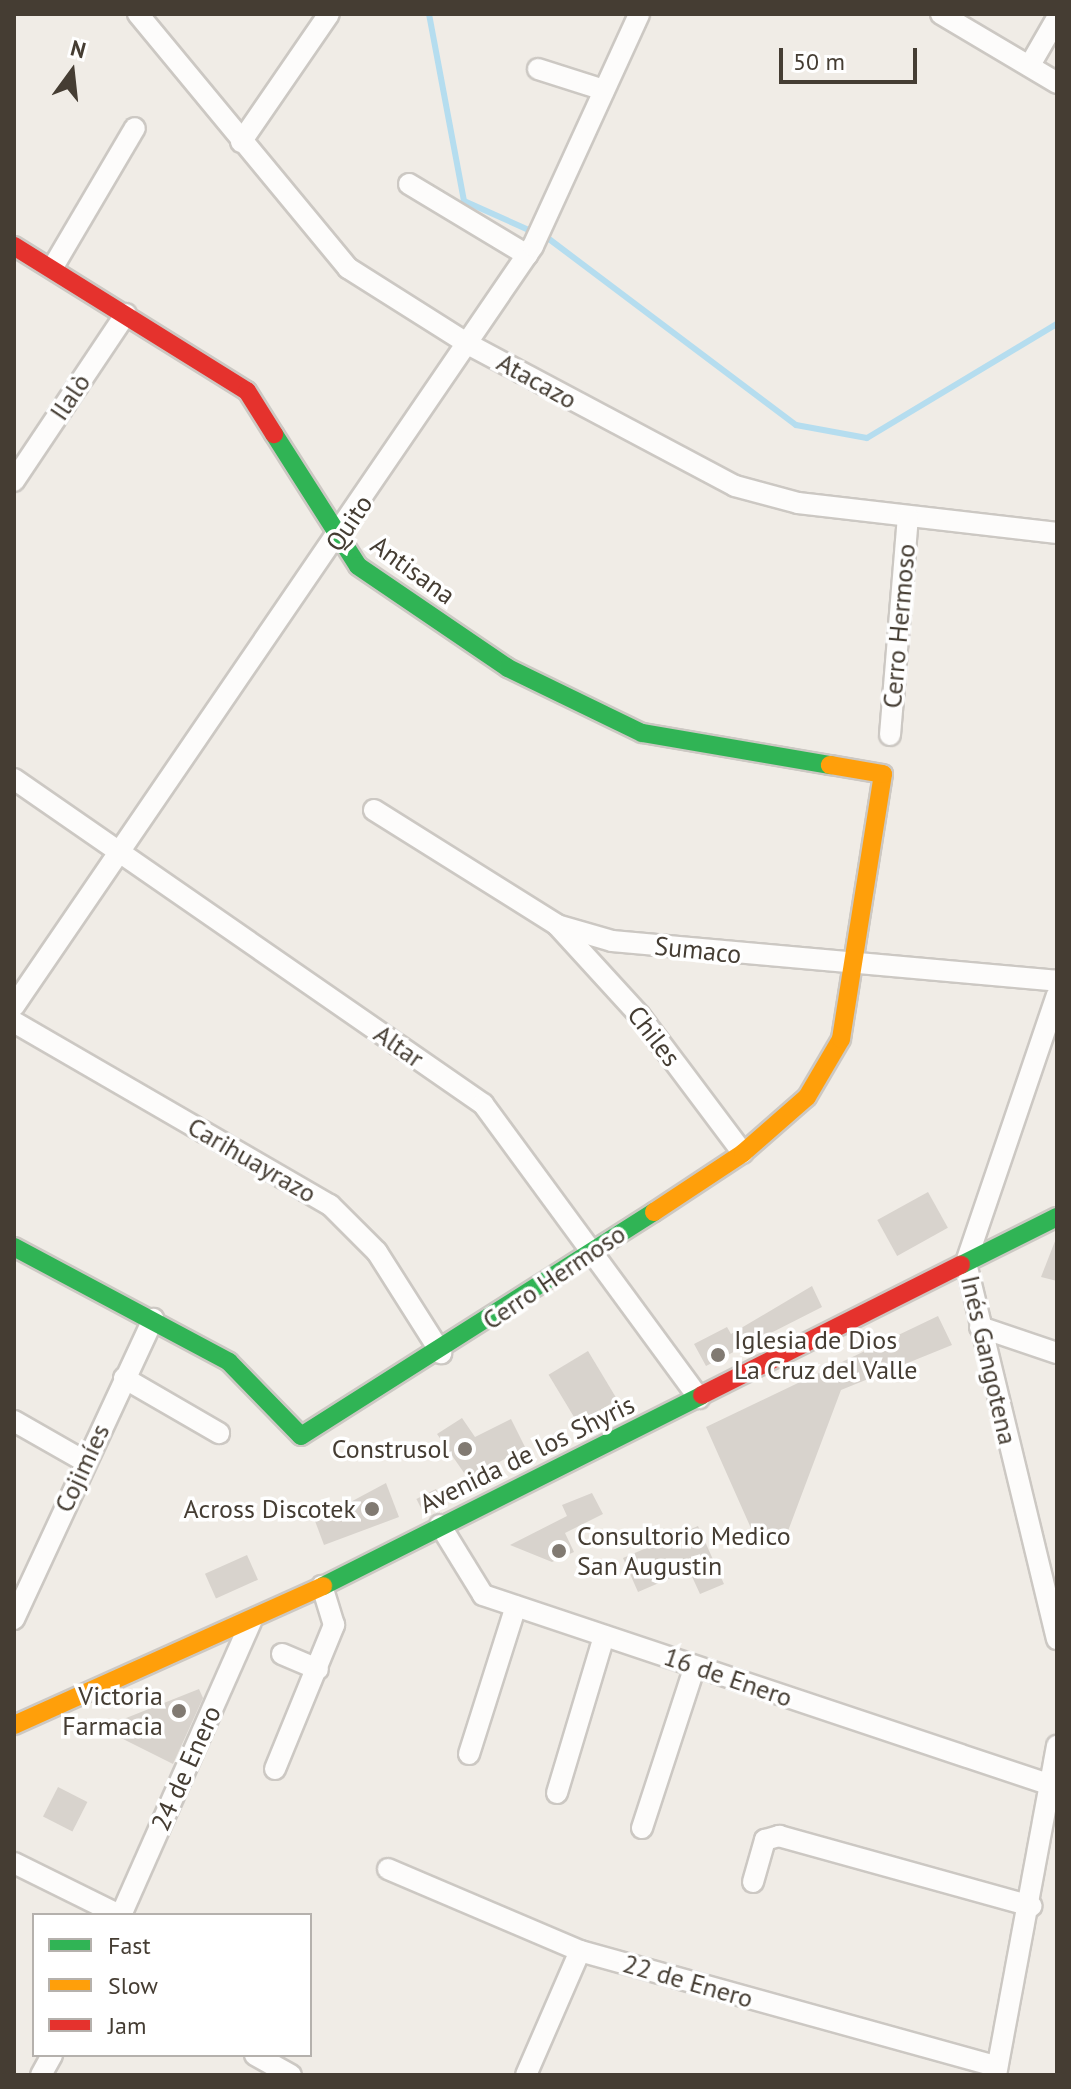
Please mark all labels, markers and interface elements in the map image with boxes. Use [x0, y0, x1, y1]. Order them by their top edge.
north arrow [32, 32, 112, 112]
scale bar [783, 32, 921, 82]
text: N [68, 33, 89, 64]
text: 50 m [793, 46, 845, 77]
street label: Atacazo [492, 346, 582, 416]
street label: Ilalò [43, 368, 97, 426]
street label: Quito [319, 489, 379, 557]
street label: Antisana [365, 529, 461, 611]
street label: Cerro Hermoso [876, 542, 922, 710]
street label: Sumaco [653, 930, 743, 970]
street label: Chiles [621, 1000, 687, 1072]
street label: Altar [368, 1018, 430, 1074]
street label: Carihuayrazo [182, 1111, 322, 1209]
street label: Cerro Hermoso [477, 1218, 631, 1336]
street label: Inés Gangotena [954, 1272, 1024, 1448]
place label: Iglesia de Dios La Cruz del Valle [734, 1324, 919, 1386]
marker: Iglesia de Dios La Cruz del Valle [709, 1346, 727, 1364]
street label: Avenida de los Shyris [414, 1388, 640, 1520]
street label: Cojimíes [48, 1419, 116, 1517]
place label: Construsol [332, 1433, 449, 1465]
marker: Construsol [456, 1440, 474, 1458]
place label: Across Discotek [184, 1493, 356, 1525]
marker: Across Discotek [363, 1500, 381, 1518]
place label: Consultorio Medico San Augustin [577, 1520, 791, 1582]
marker: Consultorio Medico San Augustin [548, 1540, 570, 1562]
street label: 16 de Enero [660, 1641, 796, 1713]
place label: Victoria Farmacia [62, 1680, 163, 1742]
street label: 24 de Enero [145, 1701, 227, 1835]
marker: Victoria Farmacia [170, 1702, 188, 1720]
legend [32, 1913, 312, 2057]
text: Fast [108, 1930, 151, 1961]
street label: 22 de Enero [620, 1948, 756, 2014]
text: Slow [108, 1970, 158, 2001]
text: Jam [108, 2010, 146, 2041]

